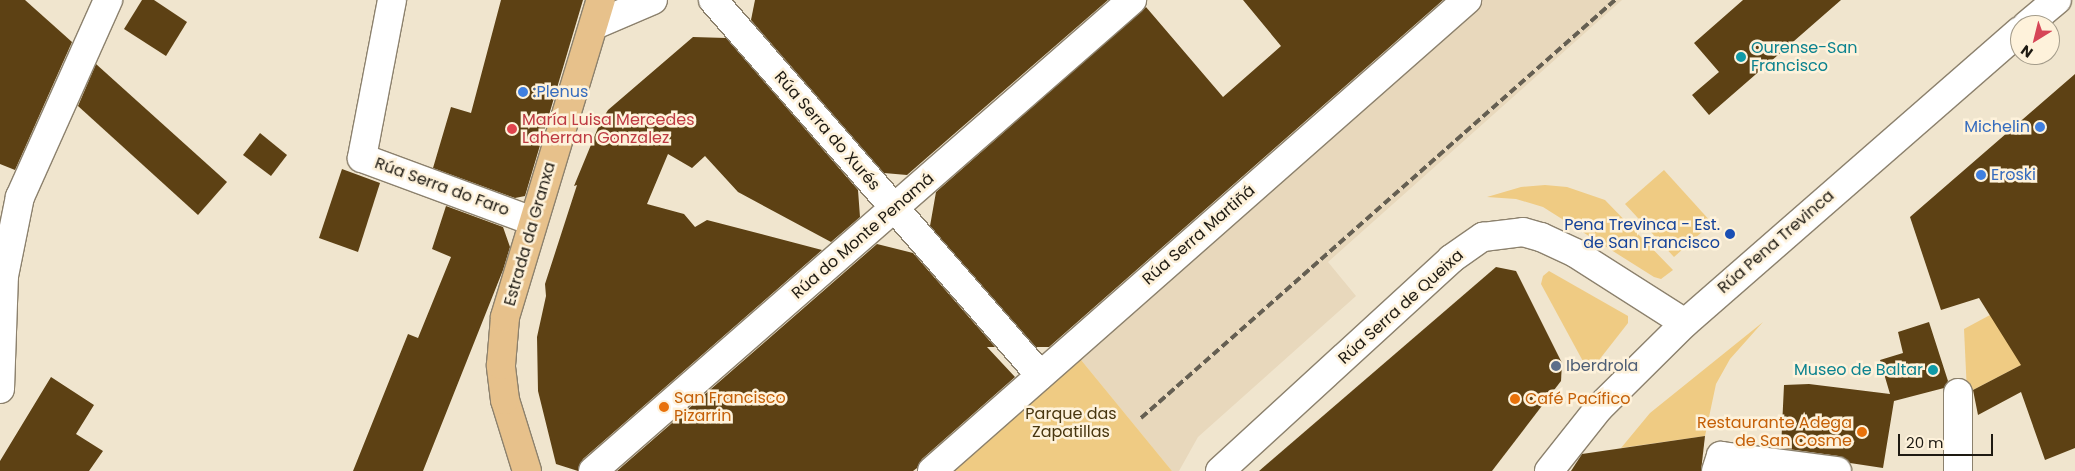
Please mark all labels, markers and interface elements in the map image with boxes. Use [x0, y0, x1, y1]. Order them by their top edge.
north arrow [2010, 15, 2060, 65]
place label: Ourense-San Francisco [1751, 38, 1857, 76]
text: N [2017, 40, 2037, 63]
marker: Ourense-San Francisco [1735, 51, 1747, 63]
street label: Rúa Serra do Xurés [770, 68, 884, 194]
place label: :Plenus [533, 82, 588, 102]
marker: :Plenus [517, 86, 529, 98]
place label: María Luisa Mercedes Laherran Gonzalez [522, 110, 694, 148]
place label: Michelin [1964, 117, 2030, 137]
marker: Michelin [2034, 121, 2046, 133]
marker: María Luisa Mercedes Laherran Gonzalez [506, 123, 518, 135]
street label: Rúa Serra do Faro [372, 154, 512, 220]
street label: Estrada da Granxa [500, 160, 560, 308]
place label: Eroski [1991, 165, 2036, 185]
street label: Rúa do Monte Penamá [788, 169, 938, 303]
marker: Eroski [1975, 169, 1987, 181]
street label: Rúa Serra Martiñá [1139, 181, 1259, 289]
street label: Rúa Pena Trevinca [1714, 186, 1838, 298]
place label: Pena Trevinca - Est. de San Francisco [1564, 215, 1720, 253]
marker: Pena Trevinca - Est. de San Francisco [1724, 228, 1736, 240]
street label: Rúa Serra de Queixa [1335, 246, 1467, 368]
place label: Iberdrola [1566, 356, 1638, 376]
marker: Iberdrola [1550, 360, 1562, 372]
place label: Museo de Baltar [1794, 360, 1923, 380]
marker: Museo de Baltar [1927, 364, 1939, 376]
place label: San Francisco Pizarrin [674, 388, 786, 426]
place label: Café Pacífico [1525, 389, 1631, 409]
marker: Café Pacífico [1509, 393, 1521, 405]
marker: San Francisco Pizarrin [658, 401, 670, 413]
park label: Parque das Zapatillas [1025, 404, 1117, 442]
place label: Restaurante Adega de San Cosme [1697, 413, 1852, 451]
scale bar [1900, 424, 1995, 456]
marker: Restaurante Adega de San Cosme [1856, 426, 1868, 438]
text: 20 m [1906, 432, 1944, 453]

